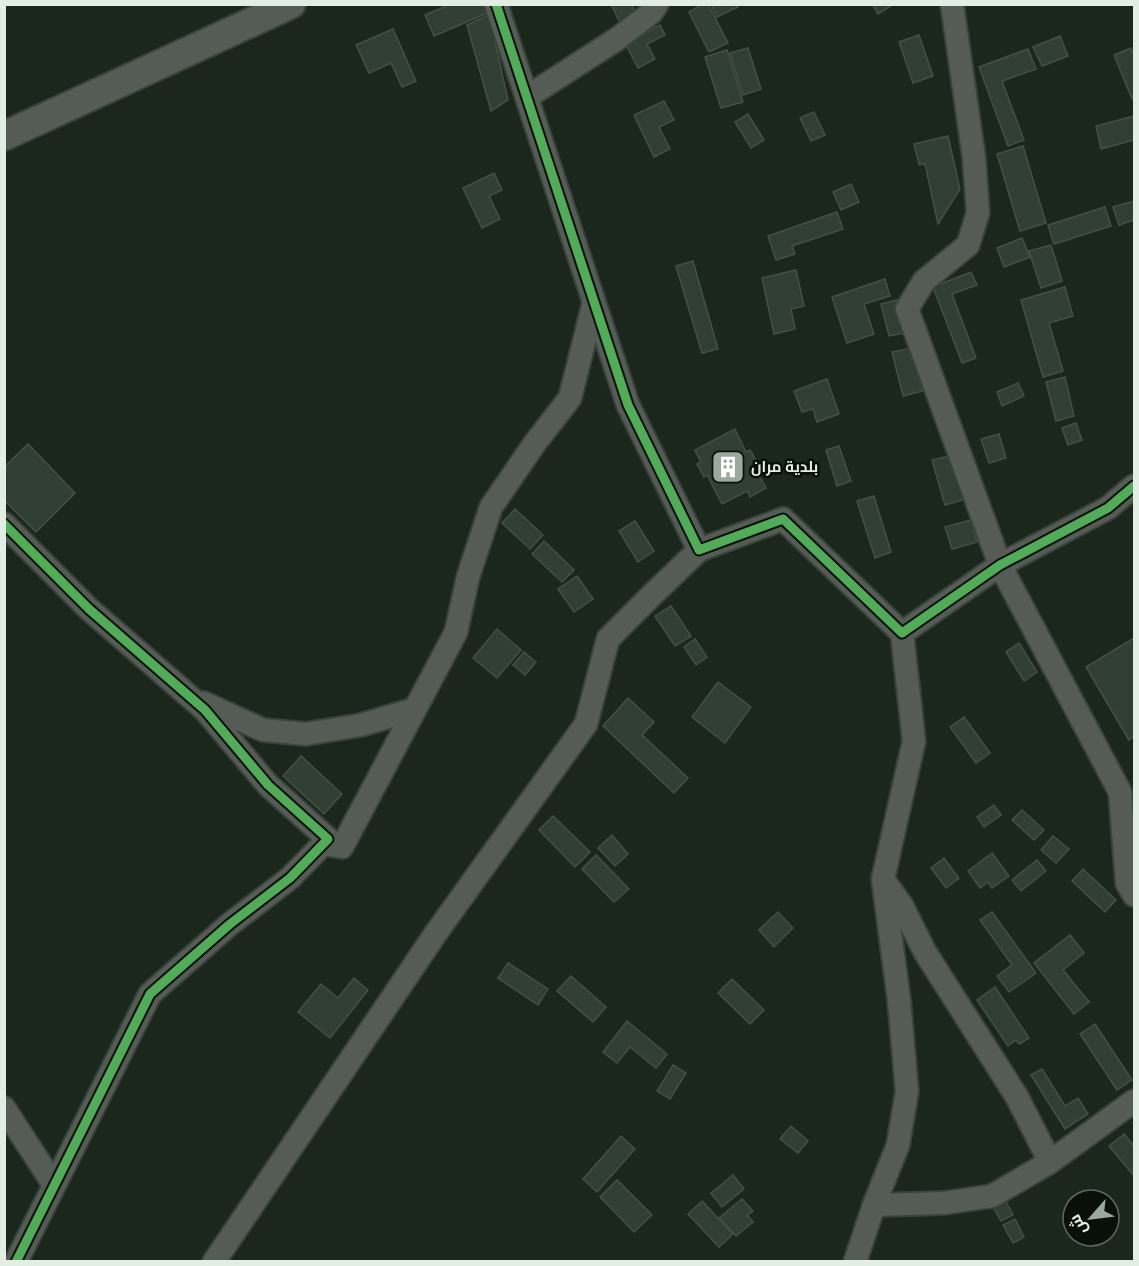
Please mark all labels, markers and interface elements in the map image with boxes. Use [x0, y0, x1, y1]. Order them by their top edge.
building icon: بلدية مران [710, 449, 746, 485]
place label: بلدية مران [751, 457, 818, 476]
north arrow [1061, 1188, 1121, 1248]
text: ش [1064, 1211, 1091, 1239]

